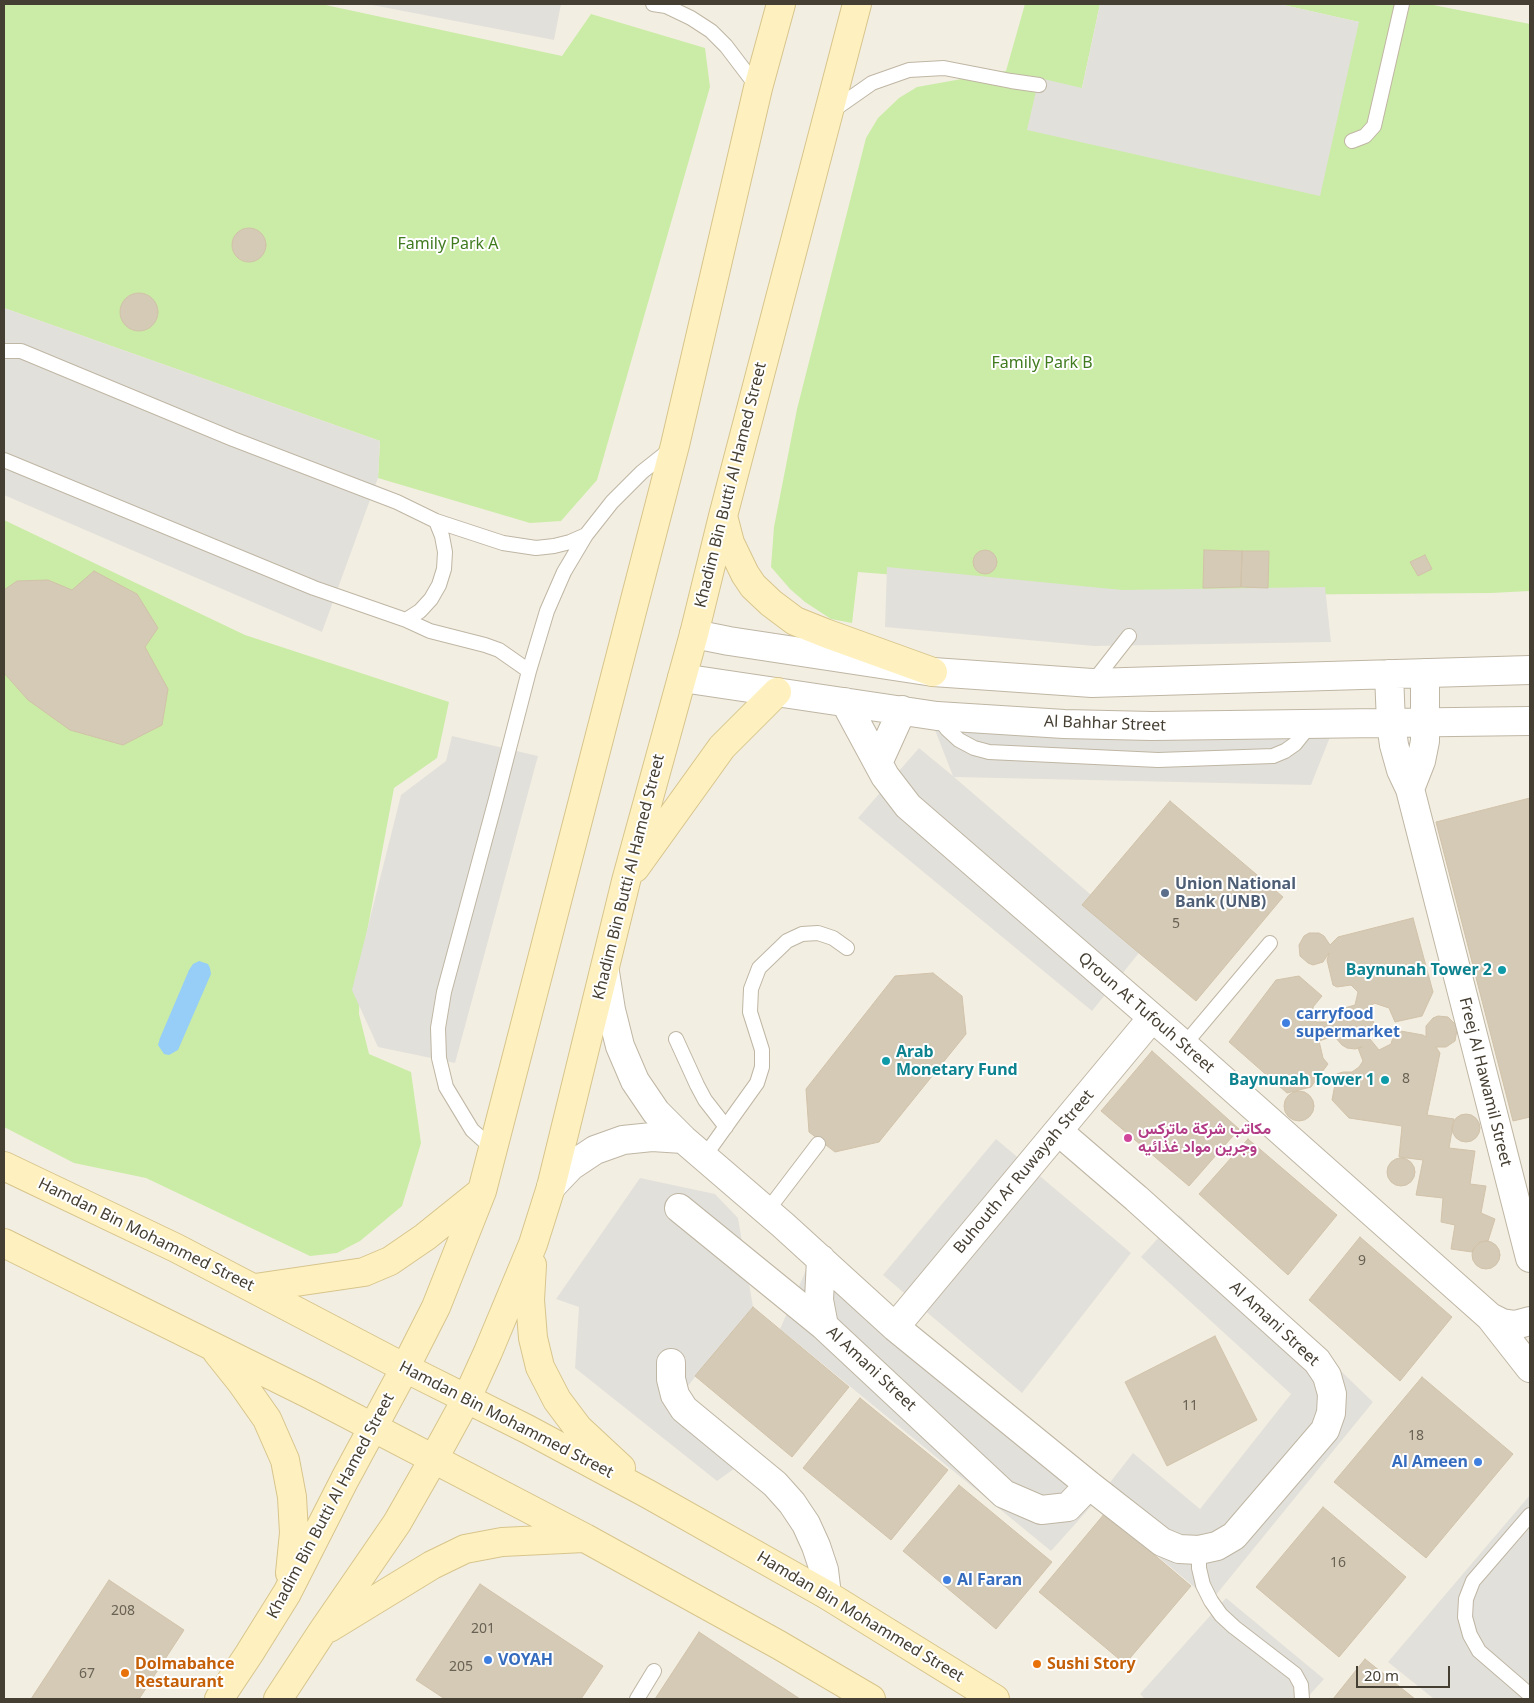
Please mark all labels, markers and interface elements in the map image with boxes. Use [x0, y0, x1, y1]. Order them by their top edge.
park label: Family Park A [397, 234, 499, 254]
park label: Family Park B [991, 353, 1093, 373]
street label: Khadim Bin Butti Al Hamed Street [691, 360, 771, 610]
street label: Al Bahhar Street [1044, 712, 1166, 736]
street label: Khadim Bin Butti Al Hamed Street [589, 752, 669, 1002]
place label: Union National Bank (UNB) [1175, 874, 1296, 912]
marker: Union National Bank (UNB) [1159, 887, 1171, 899]
house number: 5 [1172, 916, 1180, 932]
street label: Qroun At Tufouh Street [1074, 949, 1218, 1077]
place label: Baynunah Tower 2 [1346, 960, 1492, 980]
marker: Baynunah Tower 2 [1496, 964, 1508, 976]
street label: Freej Al Hawamil Street [1455, 995, 1515, 1169]
place label: carryfood supermarket [1296, 1004, 1400, 1042]
marker: carryfood supermarket [1280, 1017, 1292, 1029]
place label: Arab Monetary Fund [896, 1042, 1018, 1080]
marker: Arab Monetary Fund [880, 1055, 892, 1067]
place label: Baynunah Tower 1 [1229, 1070, 1375, 1090]
house number: 8 [1402, 1071, 1410, 1087]
marker: Baynunah Tower 1 [1379, 1074, 1391, 1086]
street label: Buhouth Ar Ruwayah Street [950, 1086, 1098, 1258]
place label: مكاتب شركة ماتركس وجرين مواد غذائيه [1138, 1119, 1271, 1157]
marker: مكاتب شركة ماتركس وجرين مواد غذائيه [1122, 1132, 1134, 1144]
street label: Hamdan Bin Mohammed Street [35, 1174, 257, 1296]
house number: 9 [1358, 1253, 1366, 1269]
street label: Al Amani Street [1225, 1278, 1323, 1370]
street label: Al Amani Street [822, 1323, 920, 1415]
street label: Hamdan Bin Mohammed Street [396, 1357, 616, 1483]
street label: Khadim Bin Butti Al Hamed Street [263, 1390, 399, 1622]
house number: 11 [1182, 1398, 1198, 1414]
house number: 18 [1408, 1428, 1424, 1444]
place label: Al Ameen [1392, 1452, 1468, 1472]
marker: Al Ameen [1472, 1456, 1484, 1468]
street label: Hamdan Bin Mohammed Street [753, 1548, 967, 1686]
house number: 16 [1330, 1555, 1346, 1571]
place label: Al Faran [957, 1570, 1022, 1590]
marker: Al Faran [941, 1574, 953, 1586]
house number: 208 [111, 1603, 135, 1619]
house number: 201 [471, 1621, 495, 1637]
place label: VOYAH [498, 1650, 553, 1670]
place label: Dolmabahce Restaurant [135, 1654, 235, 1692]
marker: VOYAH [482, 1654, 494, 1666]
place label: Sushi Story [1047, 1654, 1136, 1674]
scale bar [1359, 1656, 1453, 1688]
marker: Sushi Story [1031, 1658, 1043, 1670]
house number: 205 [449, 1659, 473, 1675]
text: 20 m [1364, 1665, 1399, 1685]
house number: 67 [79, 1666, 95, 1682]
marker: Dolmabahce Restaurant [119, 1667, 131, 1679]

